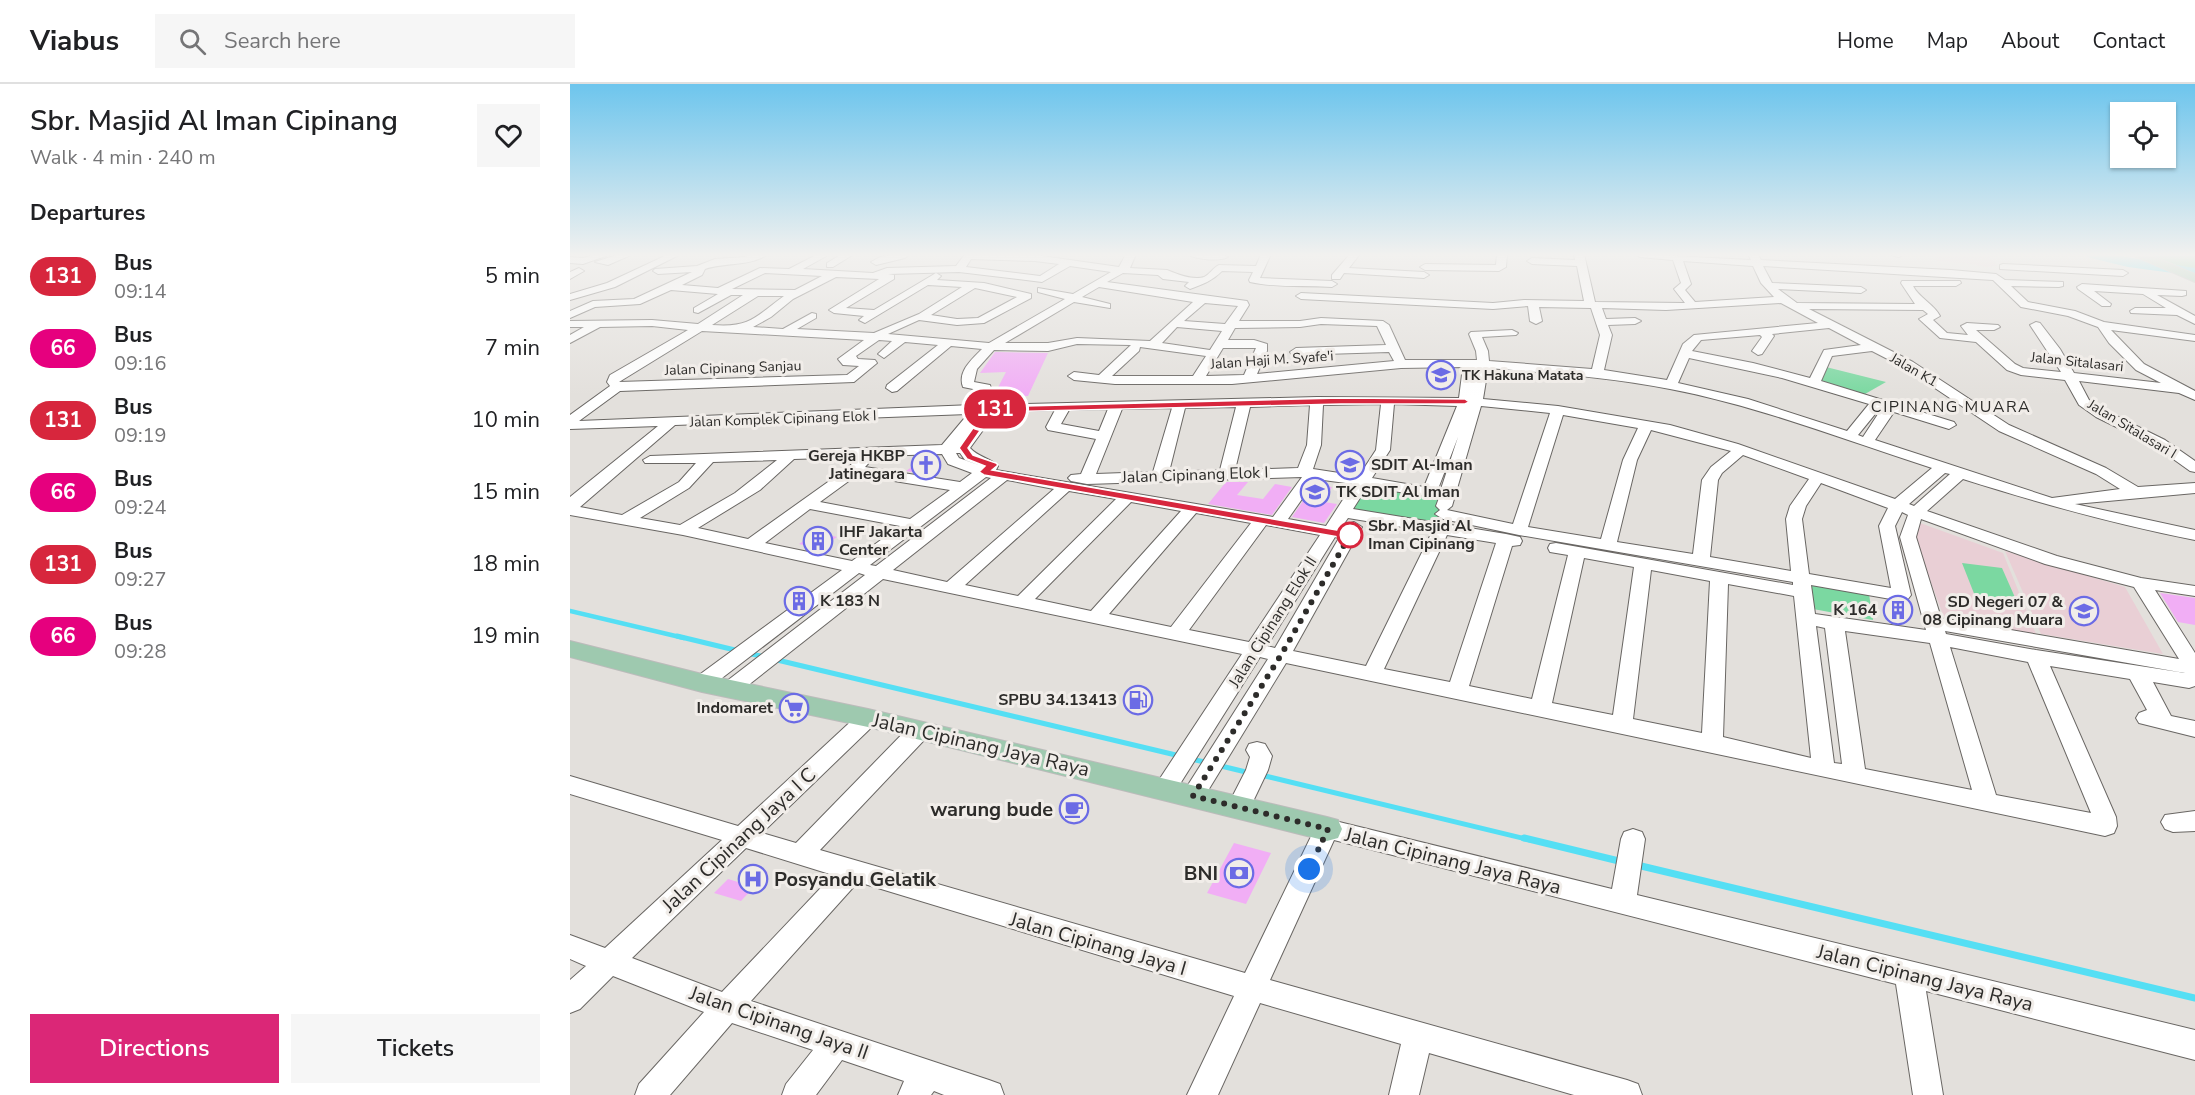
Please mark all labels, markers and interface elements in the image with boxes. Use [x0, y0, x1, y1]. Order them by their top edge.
search box [155, 14, 575, 68]
text: Viabus [30, 22, 119, 60]
icon: search [176, 25, 209, 58]
text: Search here [224, 26, 341, 56]
text: Home [1837, 27, 1894, 55]
text: Map [1927, 27, 1968, 55]
text: About [2001, 27, 2059, 55]
text: Contact [2092, 27, 2165, 55]
text: Sbr. Masjid Al Iman Cipinang [30, 102, 398, 140]
map controls [2110, 102, 2176, 168]
button: locate [2110, 102, 2176, 168]
button: heart [477, 104, 540, 167]
text: Walk · 4 min · 240 m [30, 144, 216, 171]
text: Departures [30, 198, 145, 228]
text: Bus [114, 248, 153, 278]
text: 5 min [485, 261, 540, 291]
text: 131 [44, 262, 82, 290]
text: 09:14 [114, 278, 167, 305]
text: Bus [114, 320, 153, 350]
text: 7 min [485, 333, 540, 363]
text: 66 [50, 334, 76, 362]
street label: Jalan Haji M. Syafe'i [1209, 346, 1334, 374]
street label: Jalan K1 [1886, 348, 1941, 391]
street label: Jalan Sitalasari [2029, 348, 2124, 376]
text: 09:16 [114, 350, 167, 377]
street label: Jalan Cipinang Sanjau [663, 356, 802, 380]
school or university icon: TK Hakuna Matata [1425, 359, 1457, 391]
place label: TK Hakuna Matata [1462, 366, 1583, 385]
line badge: 131 [960, 390, 1030, 428]
text: Bus [114, 392, 153, 422]
street label: Jalan Sitalasari I [2083, 394, 2180, 463]
text: 131 [976, 395, 1014, 423]
district label: CIPINANG MUARA [1871, 396, 2031, 418]
text: 10 min [472, 405, 540, 435]
text: 131 [44, 406, 82, 434]
street label: Jalan Komplek Cipinang Elok I [688, 406, 877, 432]
text: 09:19 [114, 422, 167, 449]
place label: Gereja HKBP Jatinegara [808, 445, 905, 485]
church icon: Gereja HKBP Jatinegara [910, 449, 942, 481]
school or university icon: SDIT Al-Iman [1334, 449, 1366, 481]
place label: SDIT Al-Iman [1371, 454, 1473, 476]
street label: Jalan Cipinang Elok I [1120, 461, 1269, 489]
text: Bus [114, 464, 153, 494]
school or university icon: TK SDIT Al Iman [1299, 476, 1331, 508]
text: 15 min [472, 477, 540, 507]
text: 66 [50, 478, 76, 506]
place label: TK SDIT Al Iman [1336, 481, 1460, 503]
text: 09:24 [114, 494, 167, 521]
place label: Sbr. Masjid Al Iman Cipinang [1368, 515, 1475, 555]
place label: IHF Jakarta Center [839, 521, 922, 561]
marker: Sbr. Masjid Al Iman Cipinang [1337, 522, 1363, 548]
building icon: IHF Jakarta Center [802, 525, 834, 557]
text: Bus [114, 536, 153, 566]
text: 18 min [472, 549, 540, 579]
text: 131 [44, 550, 82, 578]
street label: Jalan Cipinang Elok II [1223, 552, 1322, 693]
text: 09:27 [114, 566, 167, 593]
building icon: K 183 N [783, 585, 815, 617]
place label: K 183 N [820, 590, 880, 612]
place label: SD Negeri 07 & 08 Cipinang Muara [1923, 591, 2063, 631]
building icon: K 164 [1882, 594, 1914, 626]
school or university icon: SD Negeri 07 & 08 Cipinang Muara [2068, 595, 2100, 627]
place label: K 164 [1833, 599, 1877, 621]
text: Bus [114, 608, 153, 638]
text: 19 min [472, 621, 540, 651]
text: 66 [50, 622, 76, 650]
text: 09:28 [114, 638, 167, 665]
fuel station icon: SPBU 34.13413 [1122, 684, 1154, 716]
place label: SPBU 34.13413 [998, 689, 1117, 711]
supermarket icon: Indomaret [778, 692, 810, 724]
place label: Indomaret [697, 697, 774, 719]
street label: Jalan Cipinang Jaya Raya [869, 707, 1092, 783]
street label: Jalan Cipinang Jaya I C [655, 762, 822, 919]
cafe icon: warung bude [1058, 793, 1090, 825]
place label: warung bude [930, 796, 1053, 823]
street label: Jalan Cipinang Jaya Raya [1341, 821, 1564, 901]
your location [1294, 854, 1324, 884]
bank icon: BNI [1223, 857, 1255, 889]
place label: BNI [1184, 860, 1218, 887]
hospital icon: Posyandu Gelatik [737, 863, 769, 895]
place label: Posyandu Gelatik [774, 866, 937, 893]
street label: Jalan Cipinang Jaya I [1006, 906, 1189, 982]
street label: Jalan Cipinang Jaya Raya [1813, 938, 2036, 1018]
street label: Jalan Cipinang Jaya II [685, 979, 872, 1066]
button: Directions [30, 1014, 279, 1083]
button: Tickets [291, 1014, 540, 1083]

